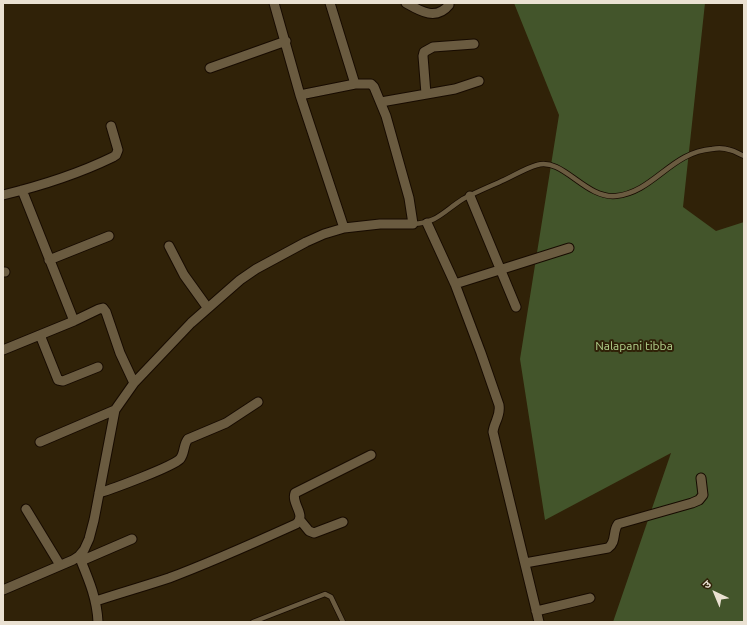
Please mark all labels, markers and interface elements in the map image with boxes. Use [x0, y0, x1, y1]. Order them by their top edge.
park label: Nalapani tibba [595, 339, 673, 353]
north arrow [695, 573, 735, 613]
text: उ [700, 578, 713, 591]

